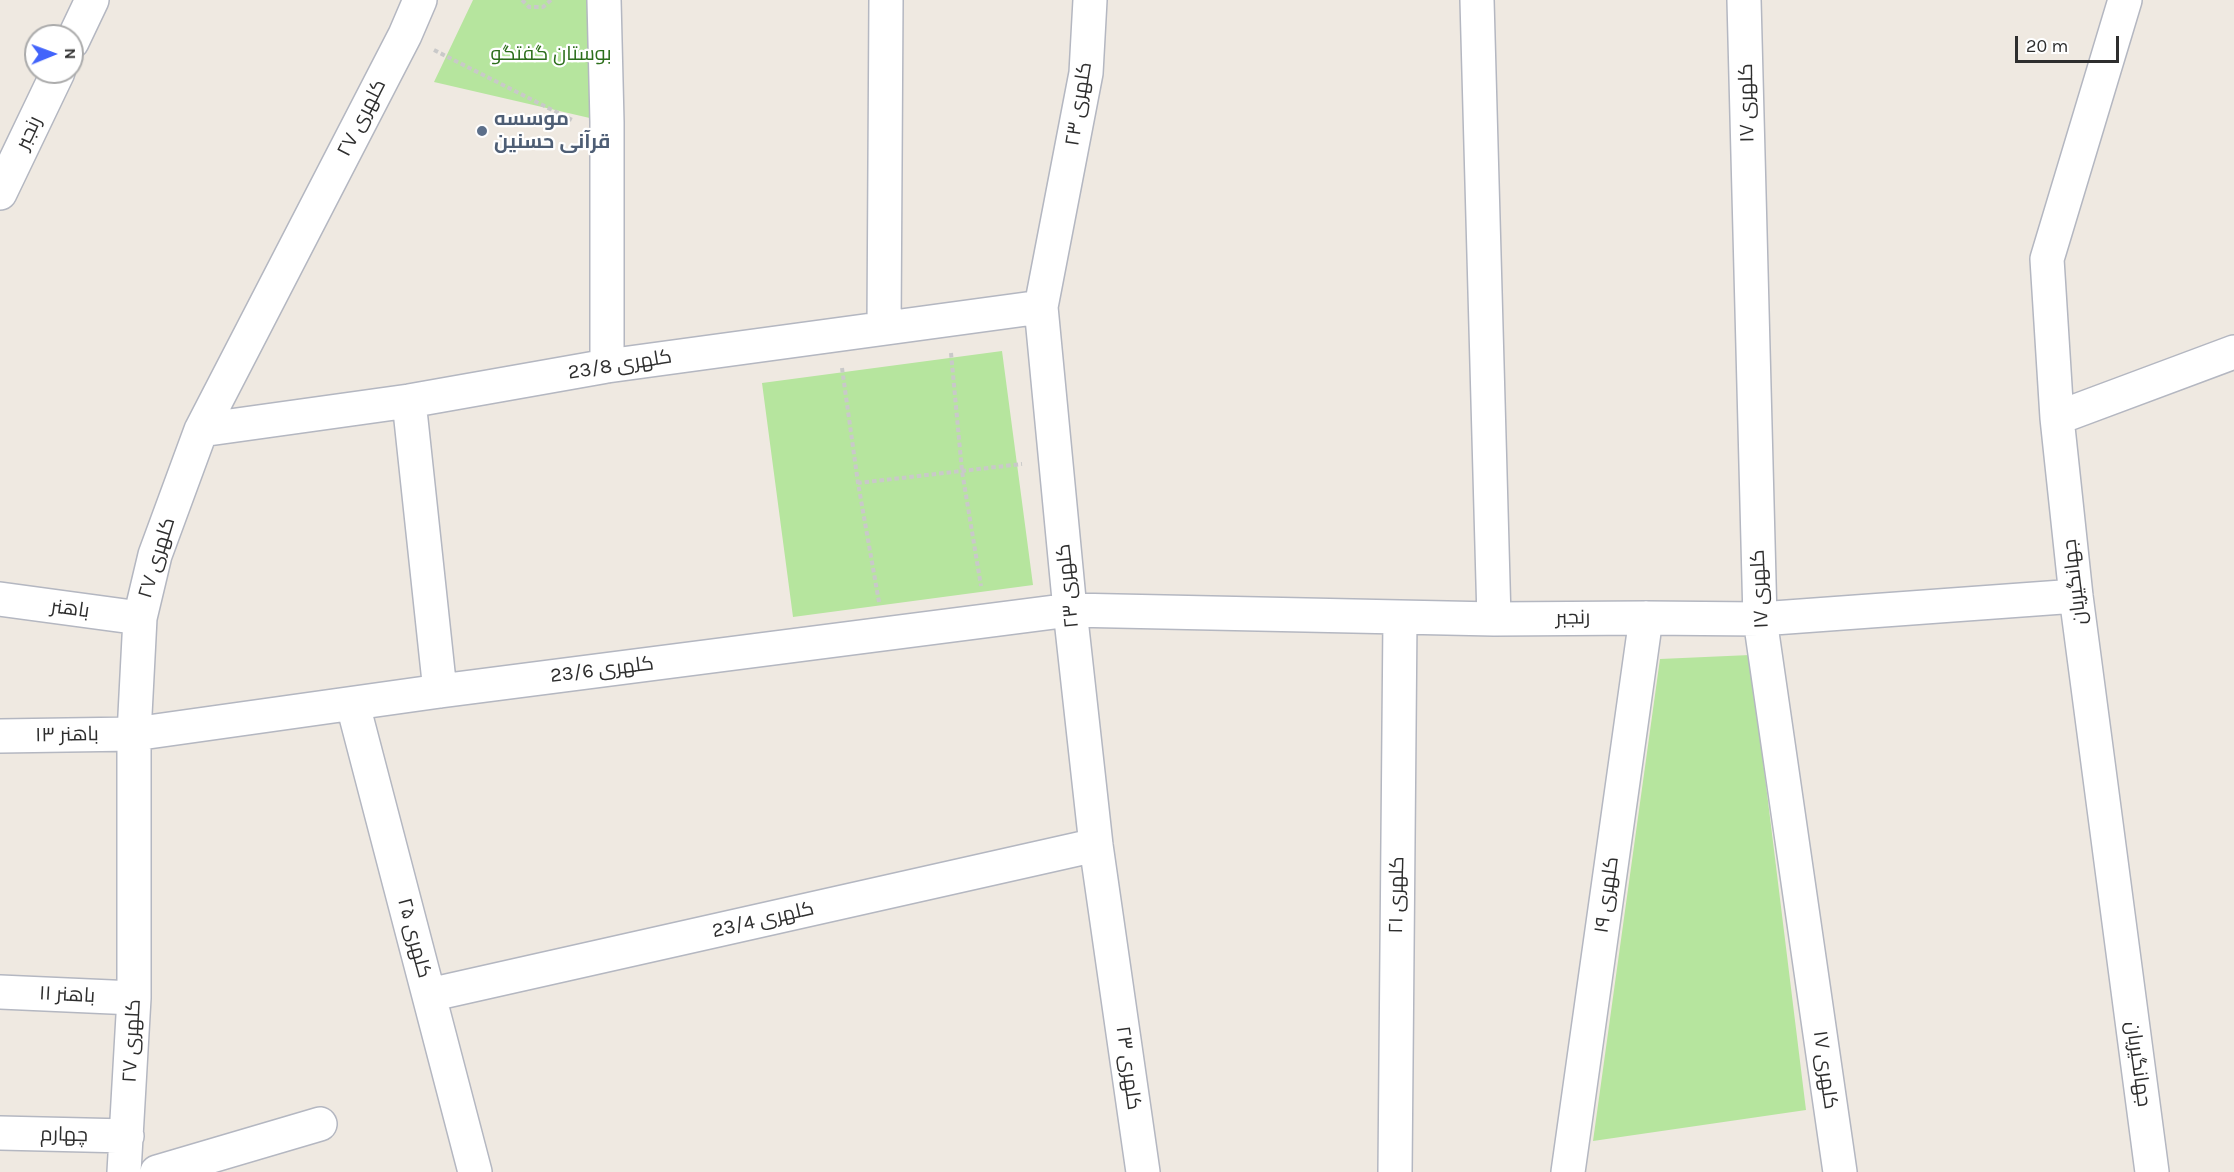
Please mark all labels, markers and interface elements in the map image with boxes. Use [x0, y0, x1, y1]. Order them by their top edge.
north arrow [24, 24, 84, 84]
scale bar [2018, 24, 2122, 62]
text: 20 m [2026, 35, 2068, 57]
park label: بوستان گفتگو [490, 42, 612, 66]
text: N [61, 48, 80, 60]
street label: کلهری ۲۳ [1061, 60, 1097, 148]
street label: کلهری ۱۷ [1734, 63, 1760, 143]
street label: کلهری ۲۷ [332, 75, 392, 161]
place label: موسسه قرآنی حسنین [494, 107, 610, 154]
street label: رنجبر [11, 112, 47, 154]
marker: موسسه قرآنی حسنین [475, 124, 489, 138]
street label: کلهری 23/8 [566, 345, 674, 385]
street label: کلهری ۲۷ [133, 515, 181, 601]
street label: جهانگیریان [2058, 538, 2092, 626]
street label: کلهری ۲۳ [1052, 543, 1084, 629]
street label: کلهری ۱۷ [1746, 549, 1774, 629]
street label: باهنر [49, 594, 91, 624]
street label: رنجبر [1556, 606, 1590, 630]
street label: کلهری 23/6 [549, 652, 655, 688]
street label: باهنر ۱۳ [35, 722, 99, 748]
street label: کلهری ۱۹ [1590, 855, 1624, 935]
street label: کلهری ۲۱ [1384, 856, 1410, 934]
street label: کلهری ۲۵ [392, 895, 436, 981]
street label: کلهری 23/4 [710, 897, 816, 943]
street label: باهنر ۱۱ [38, 982, 96, 1008]
street label: کلهری ۲۷ [118, 999, 146, 1083]
street label: جهانگیریان [2120, 1020, 2156, 1108]
street label: کلهری ۲۳ [1110, 1024, 1146, 1112]
street label: کلهری ۱۷ [1808, 1029, 1842, 1111]
street label: چهارم [40, 1123, 88, 1147]

